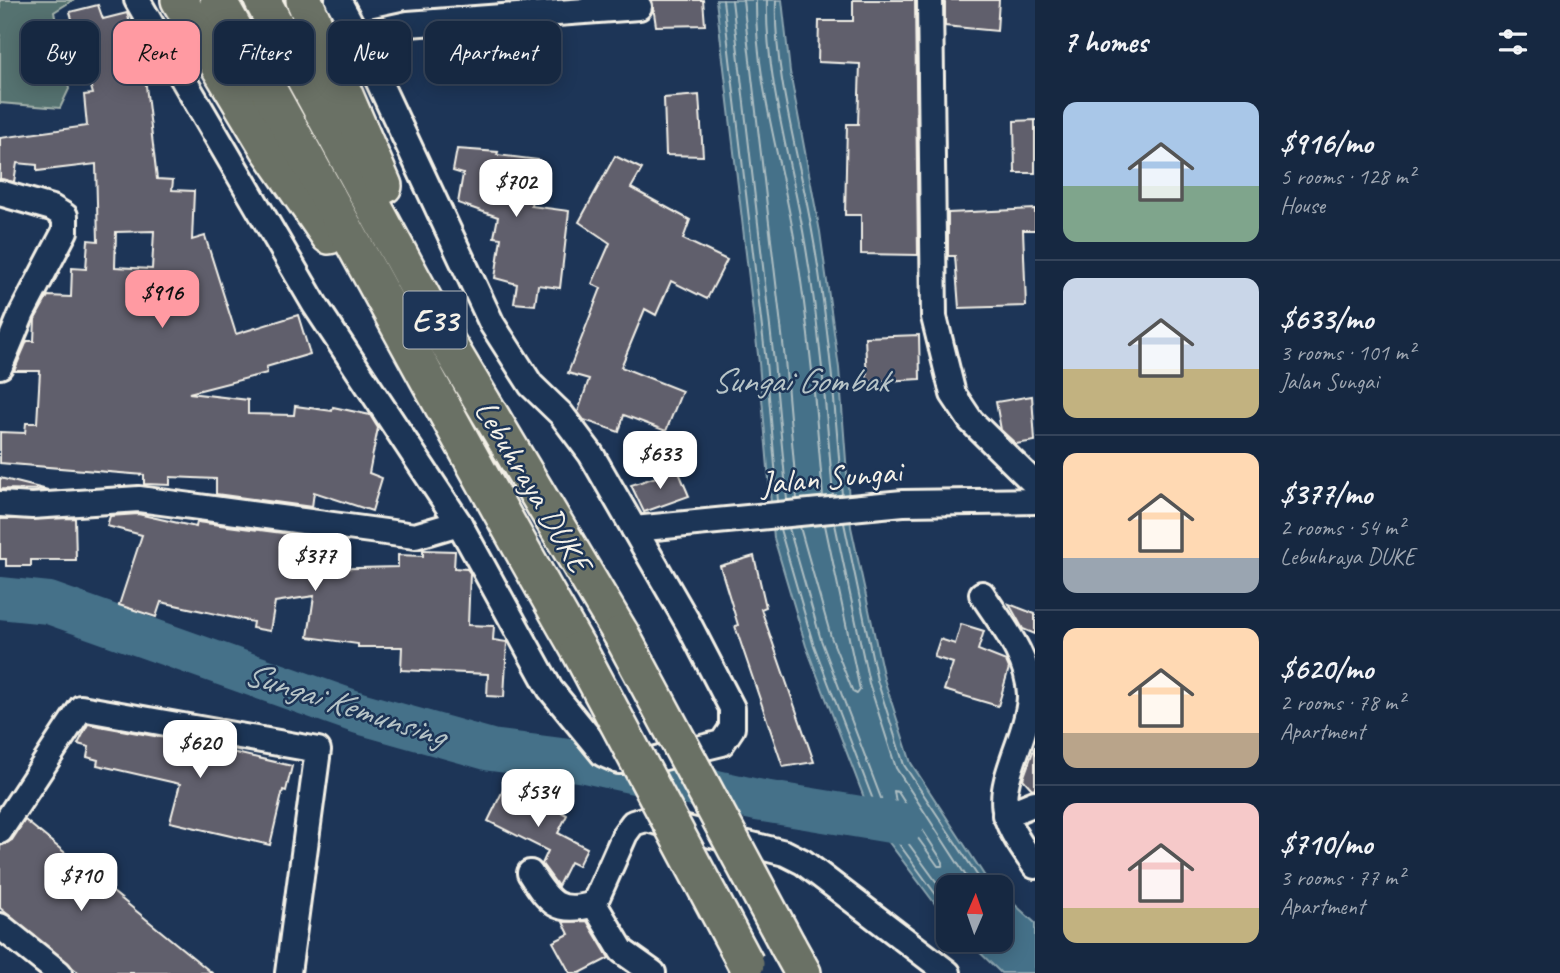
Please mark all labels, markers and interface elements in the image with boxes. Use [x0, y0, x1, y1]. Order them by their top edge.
chip: Buy [21, 21, 99, 84]
chip: Rent [113, 21, 200, 84]
chip: Filters [214, 21, 314, 84]
chip: New [328, 21, 411, 84]
chip: Apartment [425, 21, 561, 84]
text: 7 homes [1063, 23, 1148, 61]
icon: filters [1494, 23, 1532, 61]
text: $916/mo [1280, 124, 1373, 162]
icon: home [1119, 130, 1203, 214]
pin: $702 [475, 160, 557, 219]
text: 5 rooms · 128 m² [1280, 162, 1415, 191]
text: $702 [495, 167, 537, 196]
text: House [1280, 191, 1325, 220]
pin: $916 [121, 270, 203, 330]
text: $916 [141, 278, 183, 307]
road number: E33 [404, 292, 466, 348]
text: $633/mo [1280, 300, 1373, 338]
icon: home [1119, 306, 1203, 390]
text: 3 rooms · 101 m² [1280, 338, 1415, 367]
water label: Sungai Gombak [711, 358, 894, 403]
text: Jalan Sungai [1280, 367, 1378, 396]
street label: Lebuhraya DUKE [465, 392, 603, 583]
pin: $633 [619, 432, 701, 491]
text: $633 [639, 439, 681, 468]
street label: Jalan Sungai [757, 450, 907, 504]
text: $377/mo [1280, 475, 1372, 513]
icon: home [1119, 481, 1203, 565]
text: 2 rooms · 54 m² [1280, 513, 1404, 542]
pin: $377 [274, 534, 356, 593]
text: $377 [294, 541, 336, 570]
text: Lebuhraya DUKE [1280, 542, 1415, 571]
water label: Sungai Kemunsing [239, 650, 456, 759]
text: $620/mo [1280, 650, 1373, 688]
icon: home [1119, 656, 1203, 740]
text: 2 rooms · 78 m² [1280, 688, 1404, 717]
text: Apartment [1280, 717, 1365, 746]
pin: $620 [159, 720, 241, 780]
text: $620 [179, 728, 221, 757]
pin: $534 [497, 770, 579, 829]
text: $534 [517, 777, 559, 806]
text: $710/mo [1280, 825, 1372, 863]
icon: home [1119, 831, 1203, 915]
pin: $710 [40, 853, 122, 913]
text: $710 [60, 861, 102, 890]
text: 3 rooms · 77 m² [1280, 863, 1404, 892]
north arrow [936, 875, 1013, 952]
map controls [936, 875, 1013, 952]
text: Apartment [1280, 892, 1365, 921]

